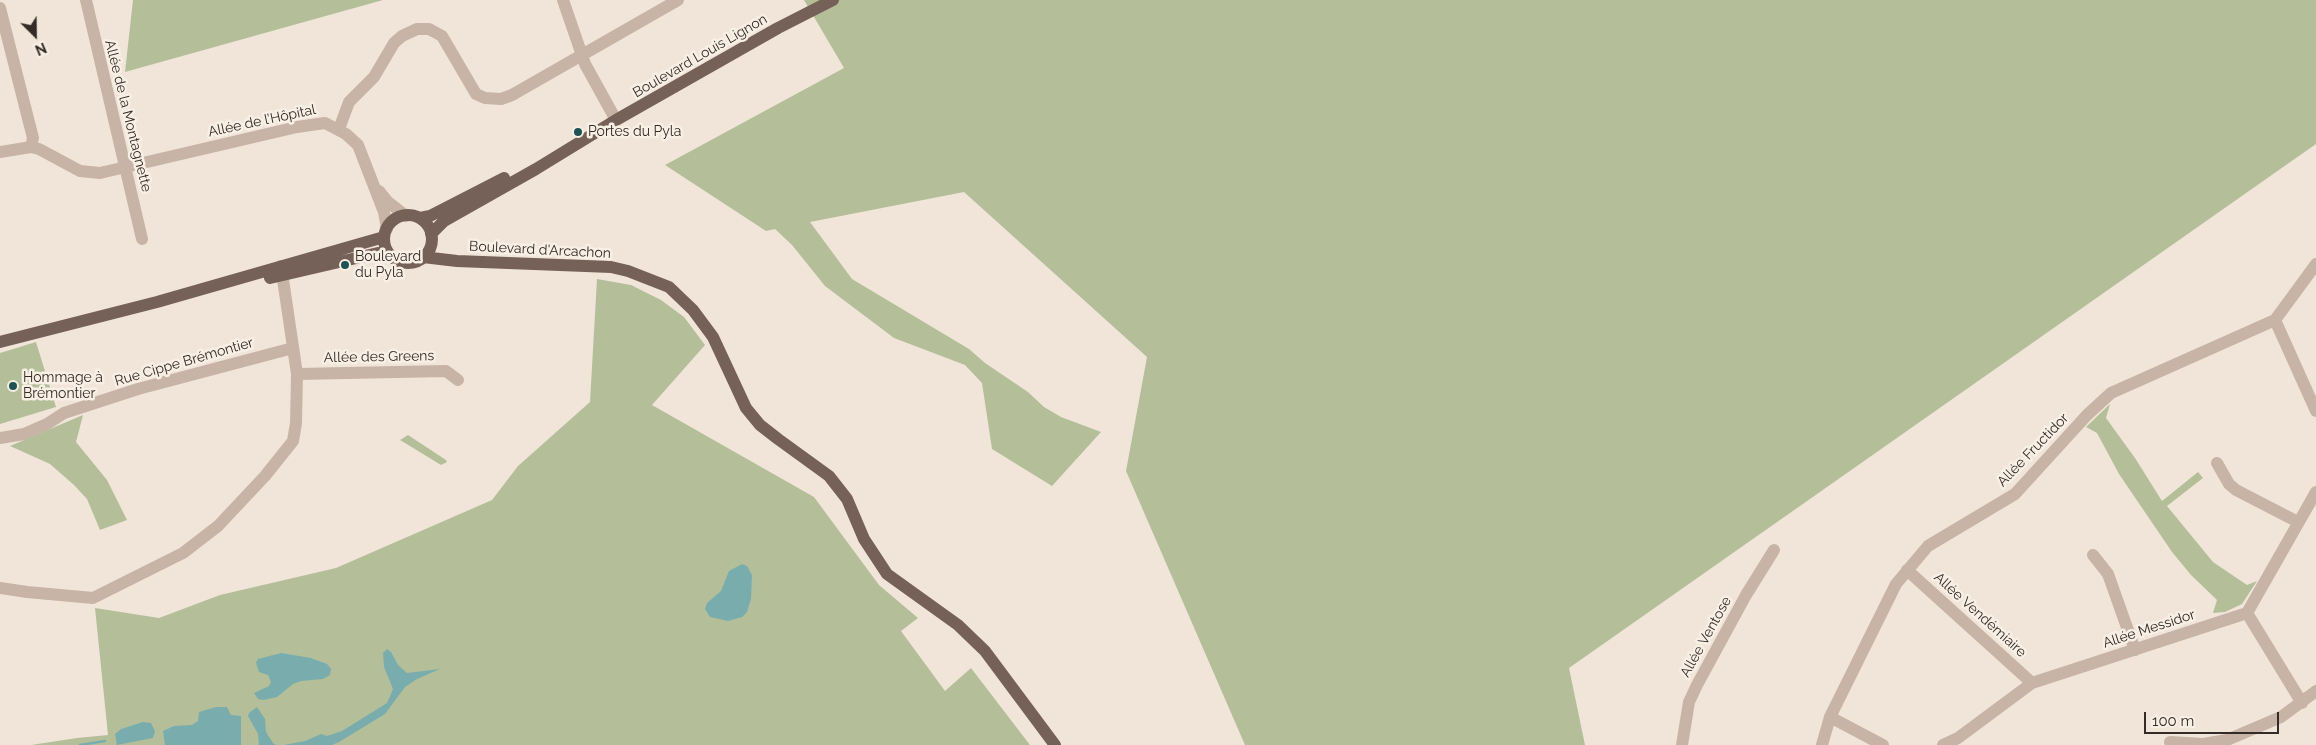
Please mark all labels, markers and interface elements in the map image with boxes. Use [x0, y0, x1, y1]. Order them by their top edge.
north arrow [10, 10, 60, 60]
street label: Boulevard Louis Lignon [630, 11, 770, 101]
street label: Allée de la Montagnette [101, 38, 155, 194]
text: N [33, 39, 49, 58]
street label: Allée de l’Hôpital [207, 101, 317, 141]
place label: Portes du Pyla [588, 124, 681, 140]
marker: Portes du Pyla [572, 126, 584, 138]
street label: Boulevard d'Arcachon [469, 238, 611, 262]
place label: Boulevard du Pyla [355, 249, 421, 282]
marker: Boulevard du Pyla [339, 259, 351, 271]
street label: Rue Cippe Brémontier [113, 334, 255, 390]
street label: Allée des Greens [324, 348, 434, 366]
place label: Hommage à Brémontier [23, 370, 103, 402]
marker: Hommage à Brémontier [7, 380, 19, 392]
street label: Allée Fructidor [1994, 410, 2072, 490]
street label: Allée Vendémiaire [1930, 569, 2030, 661]
street label: Allée Ventose [1677, 594, 1735, 680]
street label: Allée Messidor [2101, 606, 2197, 652]
scale bar [2146, 702, 2281, 734]
text: 100 m [2152, 712, 2194, 730]

